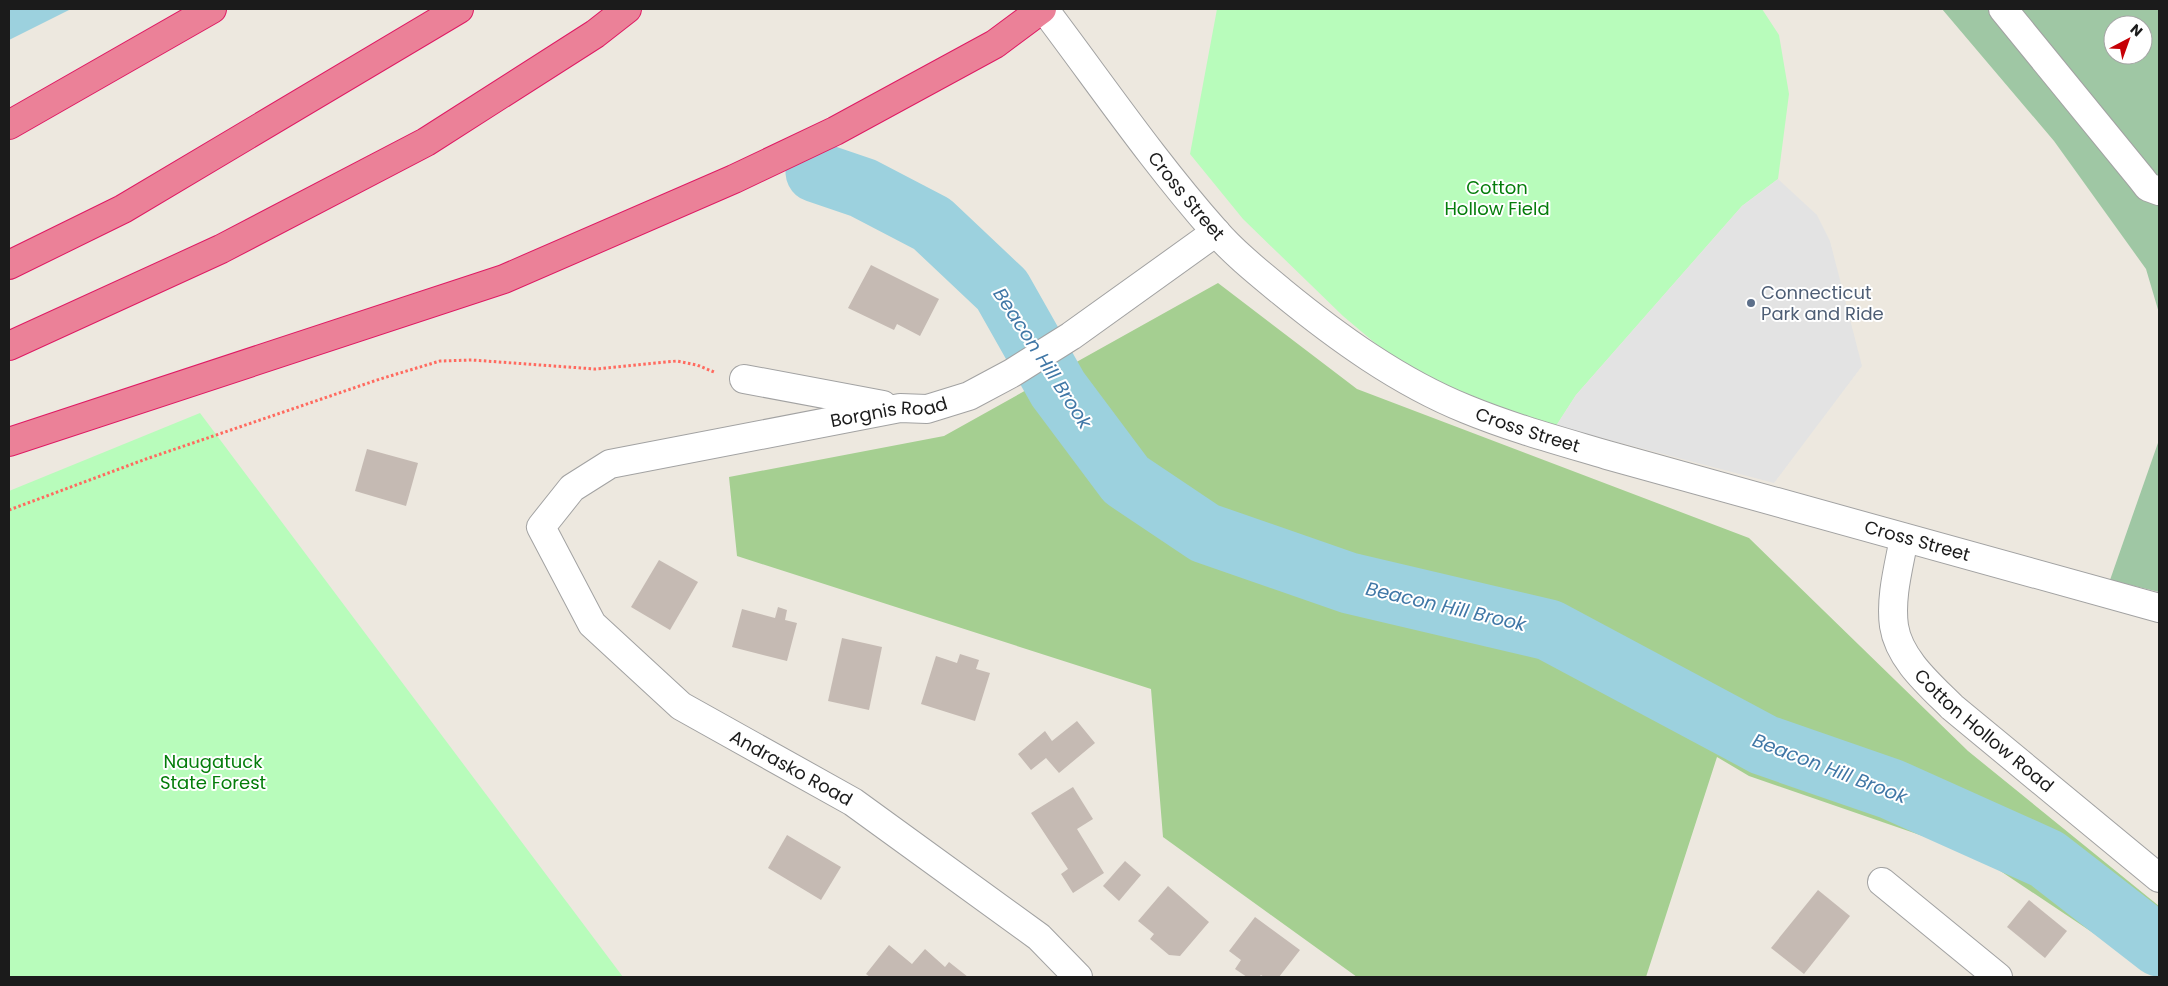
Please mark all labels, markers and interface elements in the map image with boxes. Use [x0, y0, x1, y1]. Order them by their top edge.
north arrow [2103, 15, 2153, 65]
text: N [2126, 19, 2147, 41]
street label: Cross Street [1142, 146, 1231, 246]
park label: Cotton Hollow Field [1444, 175, 1550, 221]
place label: Connecticut Park and Ride [1761, 280, 1884, 326]
water label: Beacon Hill Brook [987, 282, 1099, 435]
marker: Connecticut Park and Ride [1745, 297, 1757, 309]
street label: Borgnis Road [828, 390, 950, 433]
street label: Cross Street [1472, 401, 1583, 458]
street label: Cross Street [1862, 514, 1973, 567]
water label: Beacon Hill Brook [1363, 575, 1530, 638]
street label: Cotton Hollow Road [1909, 663, 2059, 798]
street label: Andrasko Road [725, 724, 857, 812]
water label: Beacon Hill Brook [1749, 727, 1912, 811]
park label: Naugatuck State Forest [160, 749, 266, 795]

